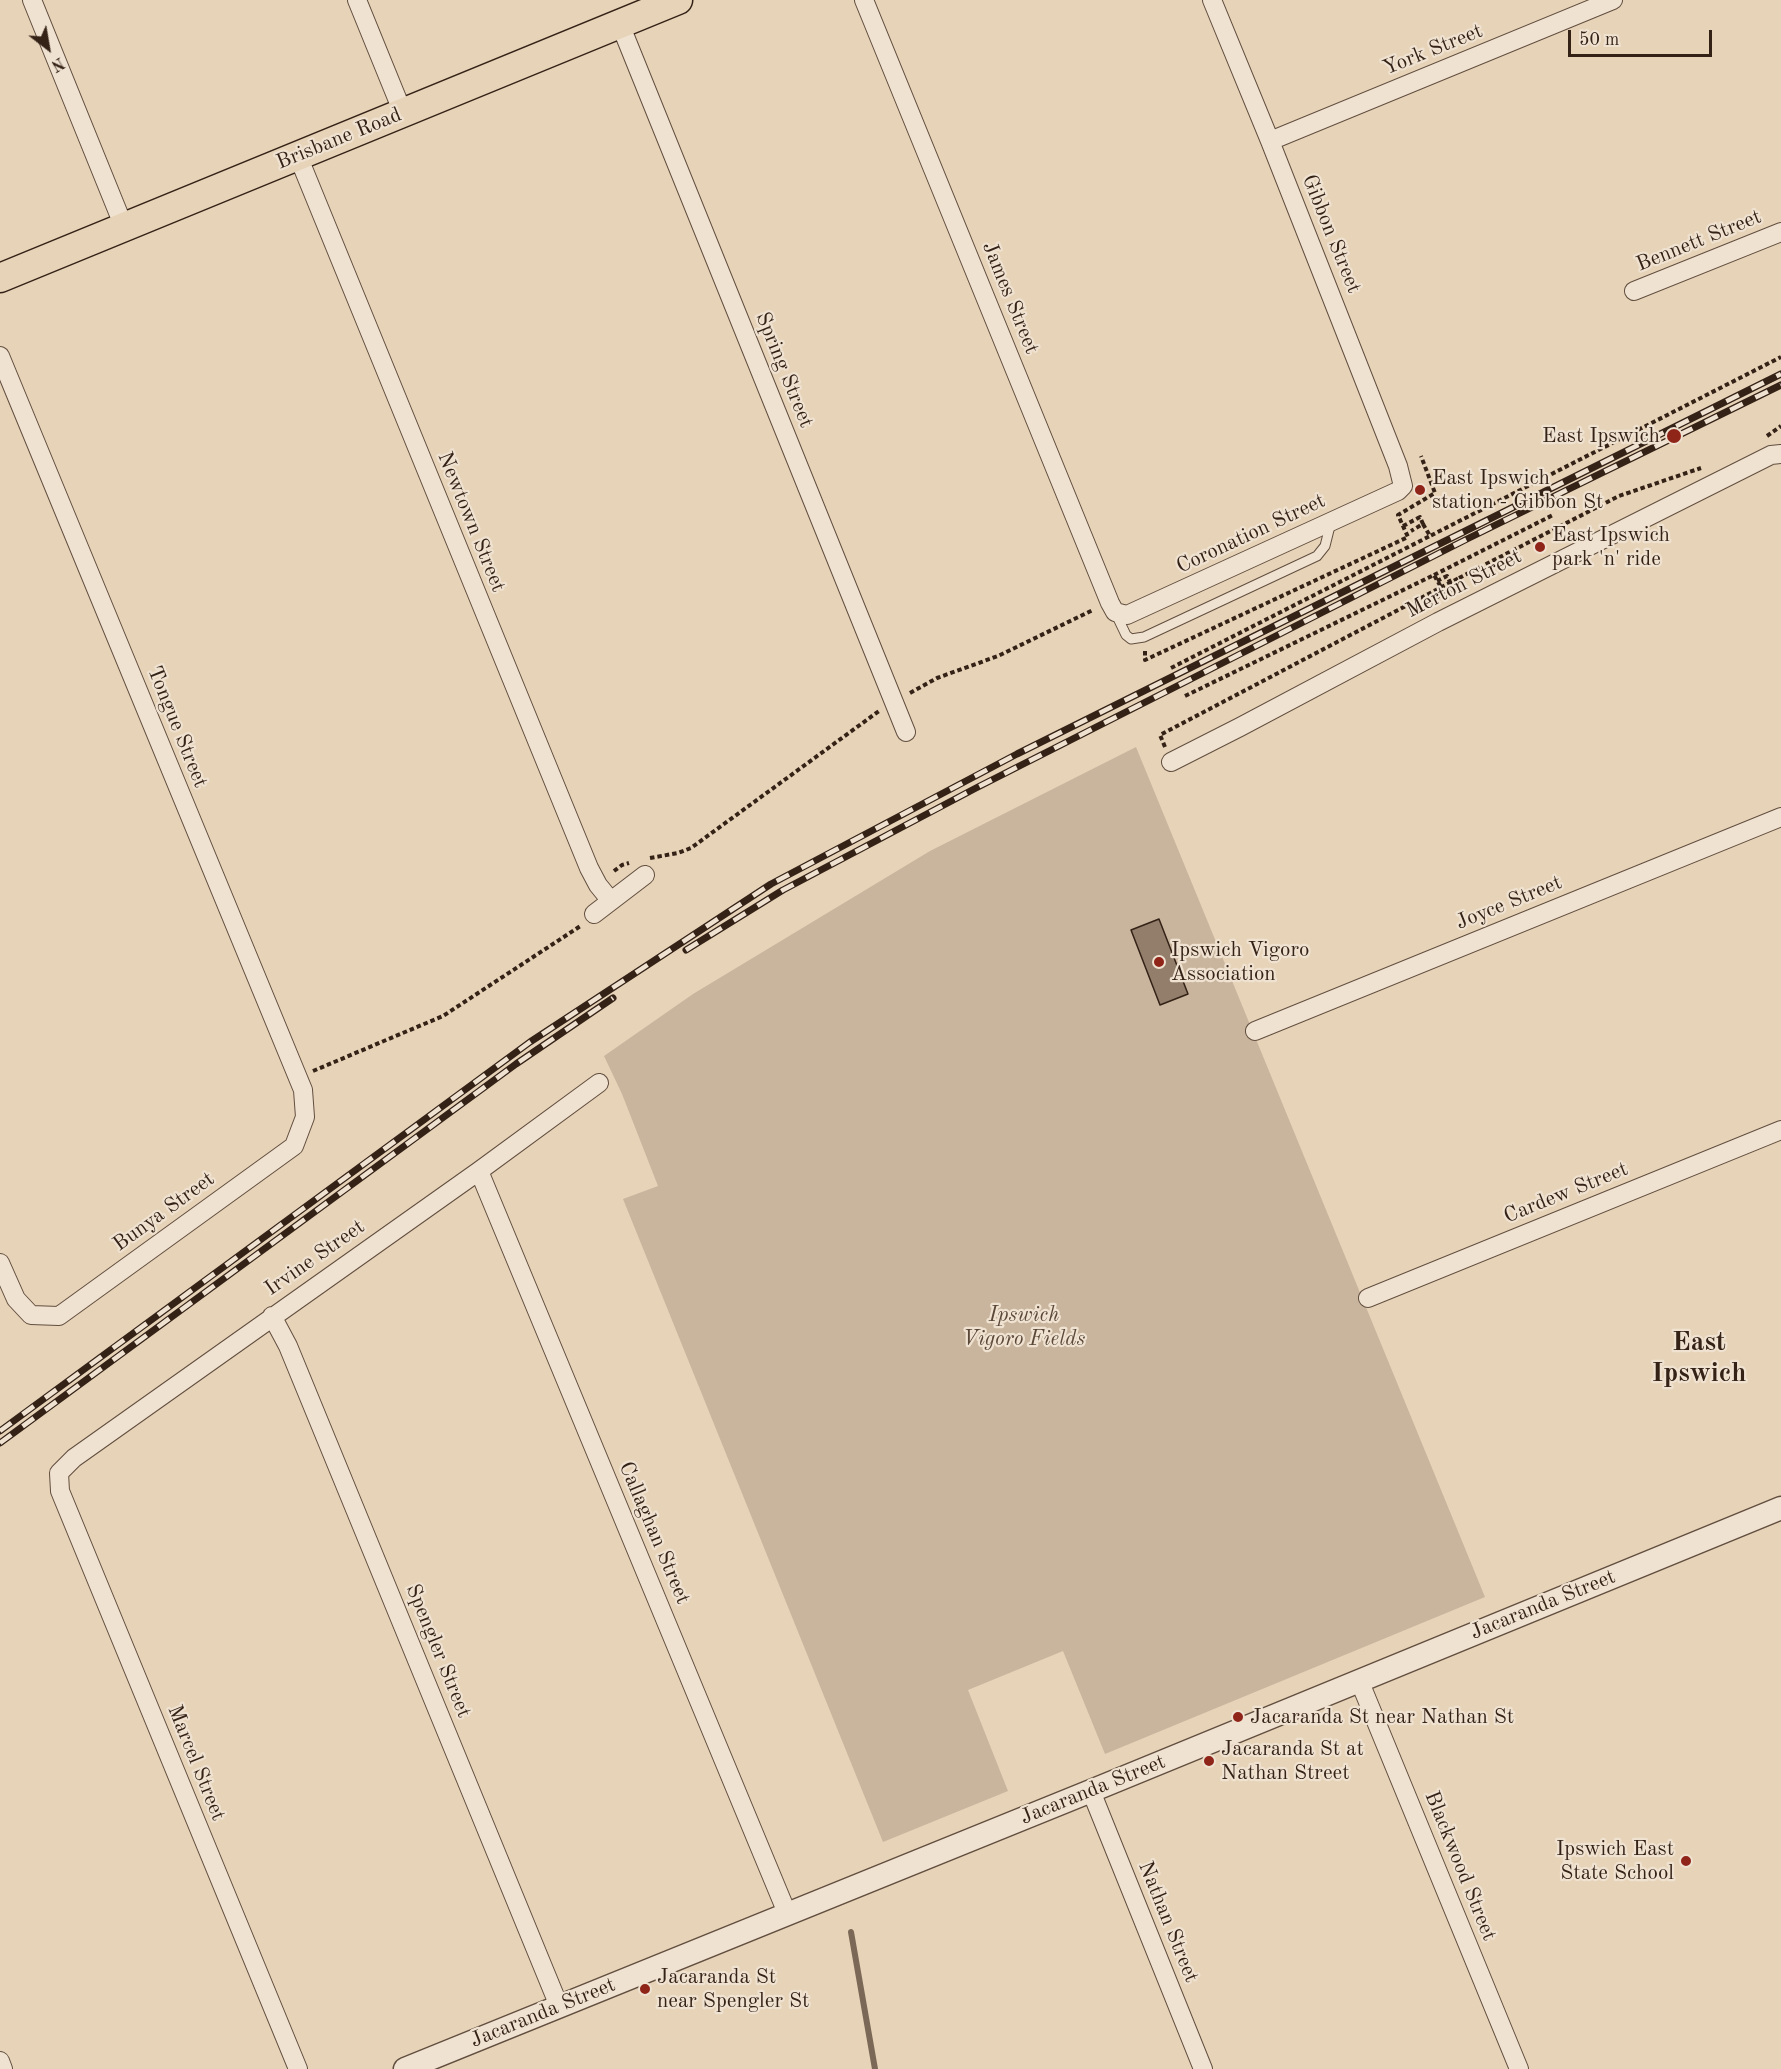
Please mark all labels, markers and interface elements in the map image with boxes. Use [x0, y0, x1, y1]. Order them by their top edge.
north arrow [18, 18, 78, 78]
scale bar [1571, 18, 1715, 56]
street label: York Street [1379, 19, 1487, 81]
text: 50 m [1579, 31, 1619, 49]
text: N [48, 53, 67, 73]
street label: Brisbane Road [273, 102, 405, 176]
street label: Gibbon Street [1296, 171, 1366, 297]
street label: Bennett Street [1633, 204, 1765, 278]
street label: James Street [976, 238, 1044, 358]
street label: Spring Street [749, 309, 819, 431]
place label: East Ipswich [1542, 423, 1660, 449]
marker: East Ipswich [1665, 427, 1683, 445]
street label: Newtown Street [431, 448, 511, 596]
place label: East Ipswich station - Gibbon St [1432, 465, 1603, 515]
marker: East Ipswich station - Gibbon St [1413, 483, 1427, 497]
street label: Coronation Street [1172, 488, 1330, 580]
place label: East Ipswich park 'n' ride [1552, 522, 1670, 572]
marker: East Ipswich park 'n' ride [1533, 540, 1547, 554]
street label: Merton Street [1402, 544, 1526, 624]
street label: Tongue Street [141, 662, 213, 792]
street label: Joyce Street [1452, 870, 1566, 936]
place label: Ipswich Vigoro Association [1171, 937, 1309, 987]
marker: Ipswich Vigoro Association [1152, 955, 1166, 969]
street label: Cardew Street [1500, 1157, 1632, 1229]
street label: Bunya Street [108, 1167, 220, 1257]
street label: Irvine Street [260, 1214, 370, 1302]
park label: Ipswich Vigoro Fields [963, 1302, 1085, 1352]
district label: East Ipswich [1652, 1327, 1746, 1390]
street label: Callaghan Street [613, 1458, 695, 1608]
street label: Jacaranda Street [1467, 1564, 1619, 1646]
street label: Spengler Street [400, 1581, 476, 1721]
street label: Marcel Street [161, 1701, 231, 1825]
place label: Jacaranda St near Nathan St [1250, 1704, 1514, 1730]
marker: Jacaranda St near Nathan St [1231, 1710, 1245, 1724]
place label: Jacaranda St at Nathan Street [1221, 1736, 1364, 1786]
street label: Jacaranda Street [1017, 1749, 1169, 1831]
marker: Jacaranda St at Nathan Street [1202, 1754, 1216, 1768]
street label: Blackwood Street [1418, 1787, 1502, 1945]
place label: Ipswich East State School [1556, 1836, 1674, 1886]
marker: Ipswich East State School [1679, 1854, 1693, 1868]
street label: Nathan Street [1132, 1858, 1204, 1986]
place label: Jacaranda St near Spengler St [657, 1964, 809, 2014]
street label: Jacaranda Street [467, 1972, 619, 2054]
marker: Jacaranda St near Spengler St [638, 1982, 652, 1996]

